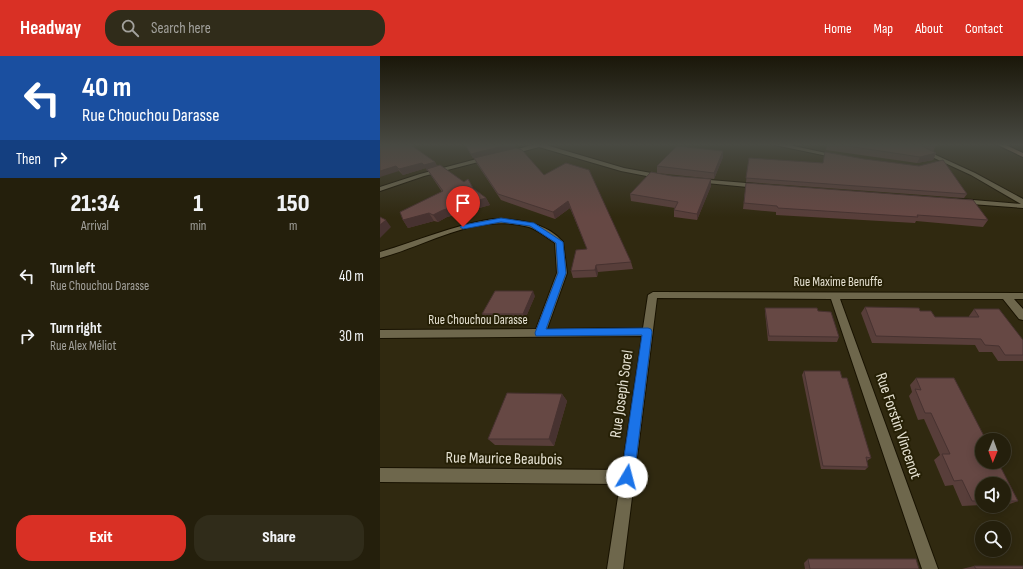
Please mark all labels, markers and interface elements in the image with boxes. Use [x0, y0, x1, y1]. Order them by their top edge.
search box [105, 10, 385, 46]
text: Headway [20, 17, 81, 40]
icon: search [119, 17, 141, 39]
text: Search here [151, 19, 211, 38]
text: Home [824, 20, 852, 37]
text: Map [874, 20, 893, 37]
text: About [915, 20, 943, 37]
text: Contact [965, 20, 1003, 37]
text: 40 m [82, 71, 131, 104]
icon: left [16, 72, 68, 124]
text: Rue Chouchou Darasse [82, 105, 220, 126]
icon: right [49, 148, 71, 170]
text: Then [16, 150, 41, 169]
pin [446, 186, 480, 227]
text: 21:34 [70, 189, 120, 218]
text: 1 [193, 189, 203, 218]
text: 150 [277, 189, 309, 218]
icon: arrive [452, 192, 474, 214]
text: Arrival [81, 218, 109, 234]
text: min [190, 218, 206, 234]
text: m [289, 218, 297, 234]
text: Turn left [50, 259, 95, 278]
icon: left [16, 265, 38, 287]
text: 40 m [339, 267, 364, 286]
street label: Rue Maxime Benuffe [794, 274, 882, 290]
text: Rue Chouchou Darasse [50, 278, 149, 294]
street label: Rue Chouchou Darasse [428, 312, 528, 328]
text: Turn right [50, 319, 102, 338]
icon: right [16, 325, 38, 347]
text: 30 m [339, 327, 364, 346]
text: Rue Alex Méliot [50, 338, 116, 354]
street label: Rue Joseph Sorel [606, 349, 638, 439]
street label: Rue Forstin Vincenot [871, 370, 925, 482]
north arrow [975, 433, 1011, 469]
map controls [975, 433, 1011, 557]
street label: Rue Maurice Beaubois [445, 448, 563, 470]
position arrow [606, 456, 648, 498]
button: sound [975, 477, 1011, 513]
button: Exit [16, 515, 186, 561]
button: Share [194, 515, 364, 561]
button: search [975, 521, 1011, 557]

